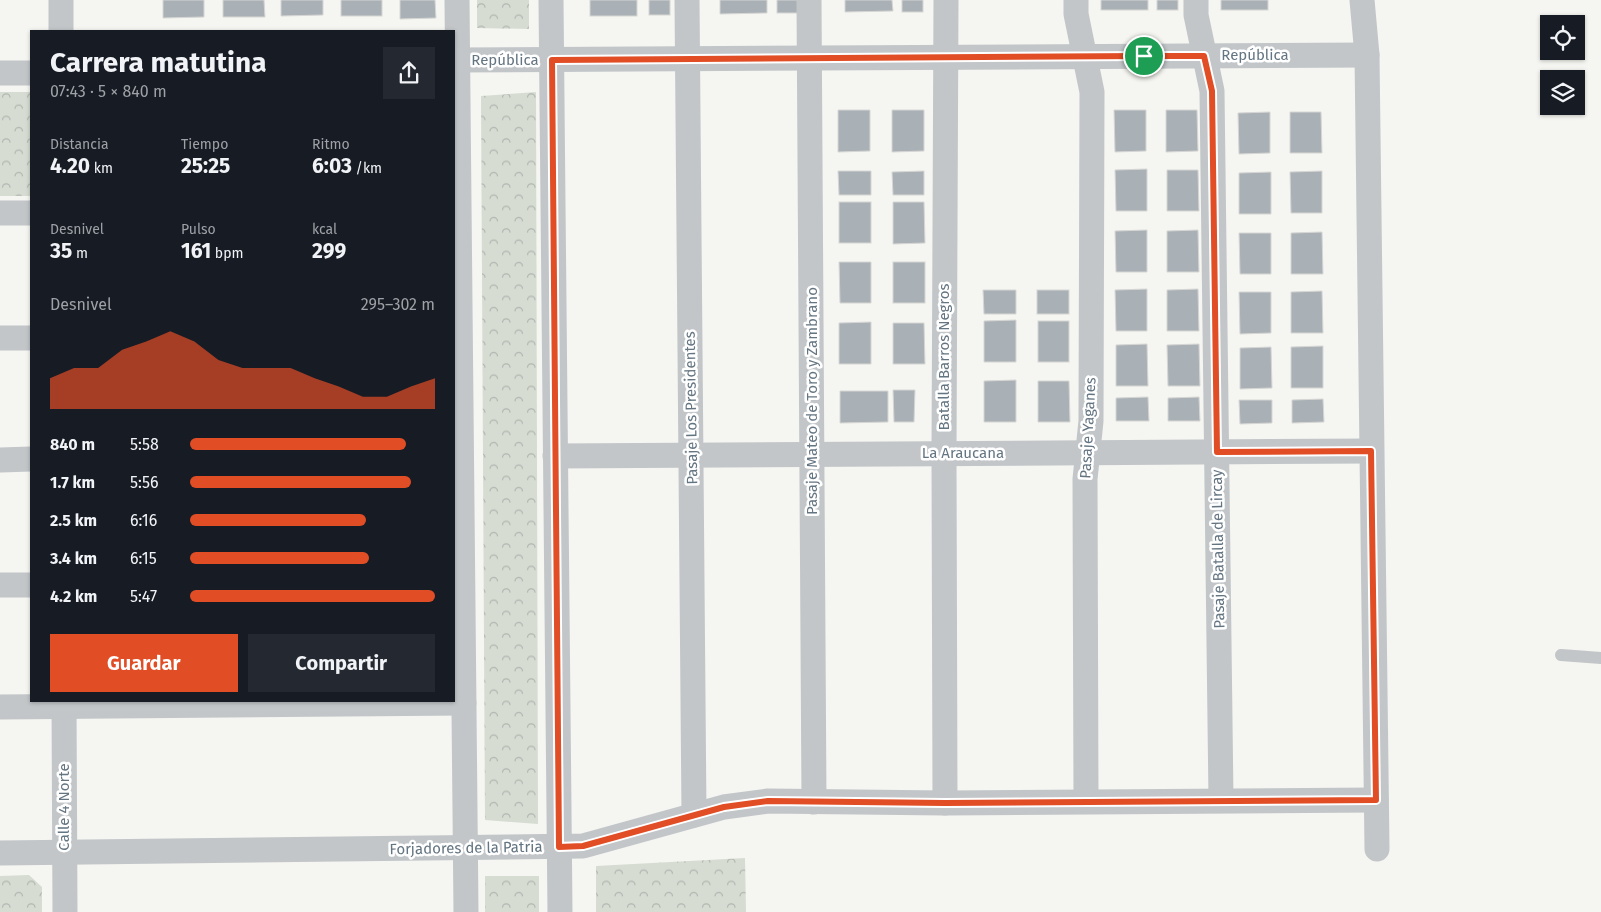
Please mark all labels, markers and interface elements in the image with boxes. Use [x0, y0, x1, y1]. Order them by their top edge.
map controls [1540, 15, 1585, 115]
button: locate [1540, 15, 1585, 60]
pin [1123, 35, 1165, 77]
icon: arrive [1130, 42, 1158, 70]
text: Carrera matutina [50, 46, 267, 79]
street label: República [1221, 46, 1289, 64]
button: share [383, 47, 435, 99]
street label: República [471, 51, 539, 69]
button: layers [1540, 70, 1585, 115]
text: 07:43 · 5 × 840 m [50, 82, 167, 101]
text: Distancia [50, 136, 109, 153]
text: Tiempo [181, 136, 228, 153]
text: Ritmo [312, 136, 350, 153]
text: 4.20 [50, 153, 90, 179]
text: 25:25 [181, 153, 230, 179]
text: 6:03 [312, 153, 352, 179]
text: km [90, 160, 113, 177]
text: /km [352, 160, 382, 177]
text: Desnivel [50, 221, 104, 238]
text: Pulso [181, 221, 216, 238]
text: kcal [312, 221, 337, 238]
text: 35 [50, 238, 72, 264]
text: 161 [181, 238, 211, 264]
text: 299 [312, 238, 346, 264]
text: m [72, 245, 88, 262]
text: bpm [211, 245, 244, 262]
street label: Batalla Barros Negros [935, 284, 953, 430]
street label: Pasaje Mateo de Toro y Zambrano [803, 287, 821, 515]
text: Desnivel [50, 295, 112, 314]
text: 295–302 m [361, 295, 435, 314]
street label: Pasaje Los Presidentes [681, 331, 701, 485]
street label: Pasaje Yaganes [1076, 377, 1100, 479]
text: 840 m [50, 435, 95, 454]
text: 5:58 [130, 435, 159, 454]
street label: La Araucana [922, 444, 1004, 462]
street label: Pasaje Batalla de Lircay [1208, 469, 1228, 629]
text: 1.7 km [50, 473, 95, 492]
text: 5:56 [130, 473, 158, 492]
text: 2.5 km [50, 511, 97, 530]
text: 6:16 [130, 511, 157, 530]
text: 3.4 km [50, 549, 97, 568]
text: 6:15 [130, 549, 157, 568]
text: 4.2 km [50, 587, 97, 606]
text: 5:47 [130, 587, 157, 606]
button: Guardar [50, 634, 238, 692]
button: Compartir [248, 634, 435, 692]
street label: Calle 4 Norte [55, 763, 73, 851]
street label: Forjadores de la Patria [389, 838, 543, 858]

